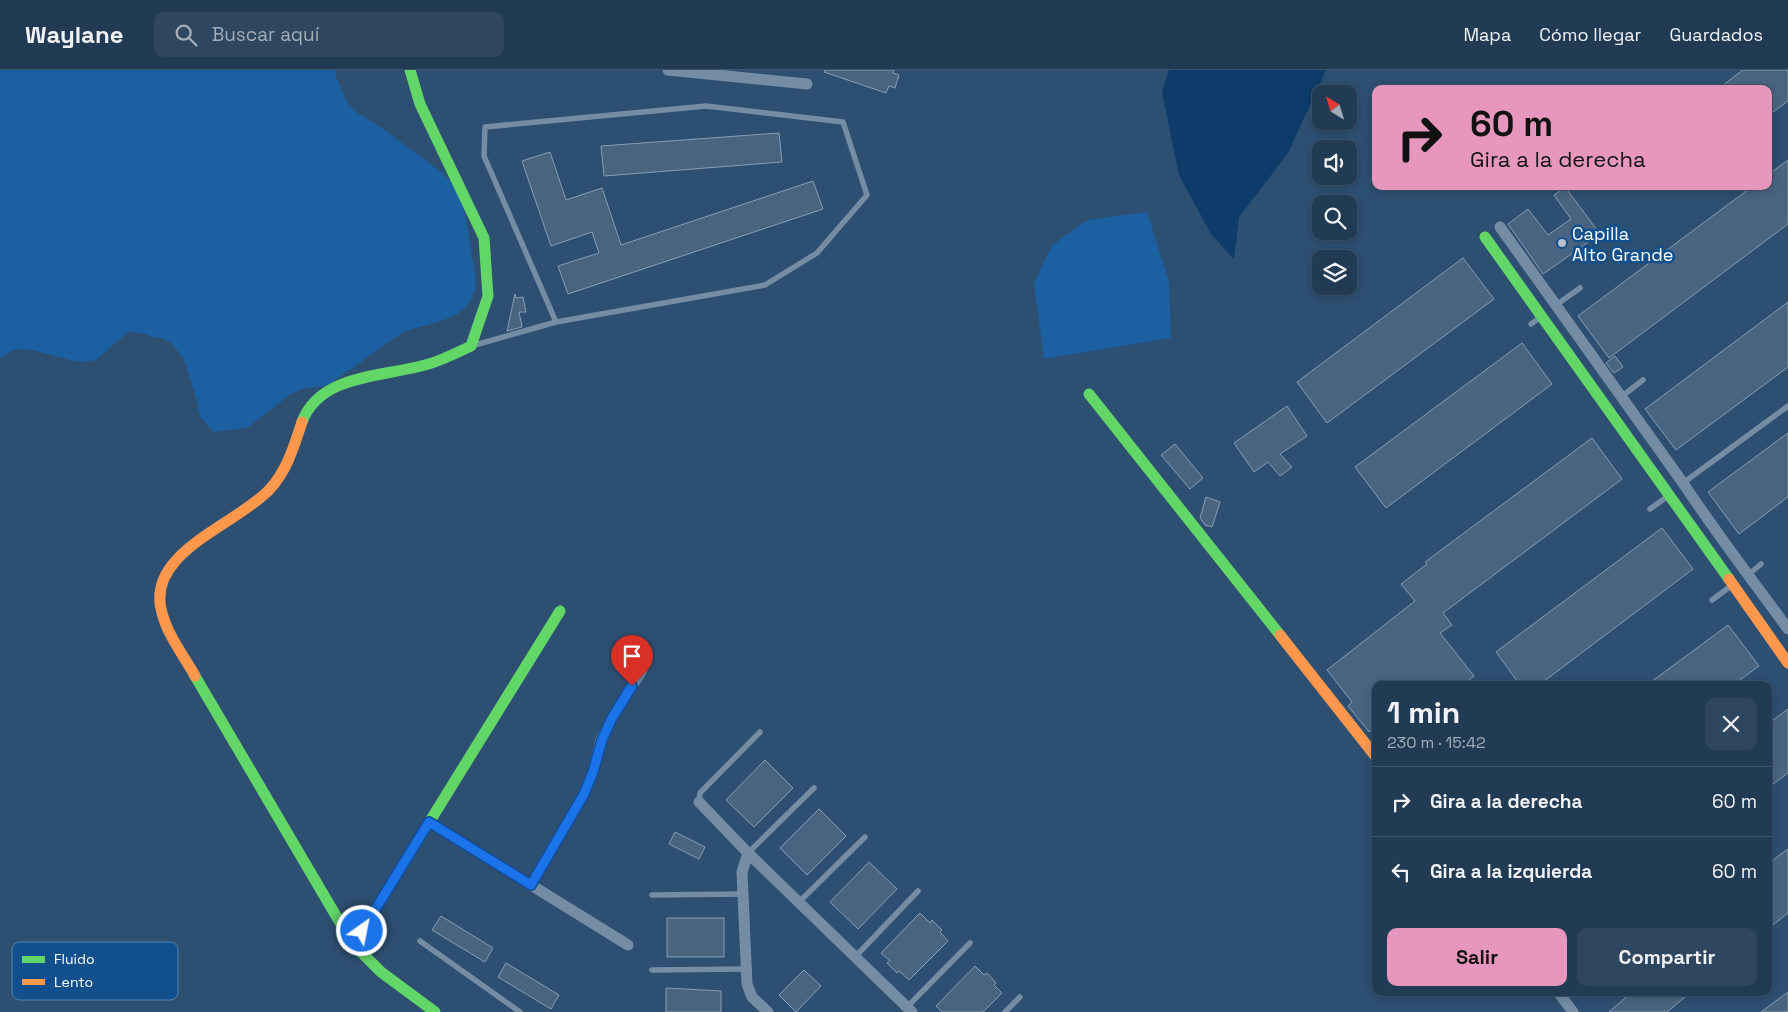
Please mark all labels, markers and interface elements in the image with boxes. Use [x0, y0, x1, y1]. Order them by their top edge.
search box [154, 12, 504, 57]
text: Waylane [25, 19, 124, 50]
icon: search [172, 21, 200, 49]
text: Buscar aquí [212, 22, 319, 47]
text: Mapa [1463, 23, 1511, 46]
text: Cómo llegar [1539, 23, 1641, 46]
text: Guardados [1669, 23, 1763, 46]
north arrow [1312, 85, 1358, 130]
map controls [1312, 85, 1357, 295]
text: 60 m [1470, 102, 1553, 146]
icon: right [1387, 105, 1452, 170]
button: sound [1312, 140, 1357, 185]
text: Gira a la derecha [1470, 145, 1646, 173]
button: search [1312, 195, 1357, 240]
place label: Capilla Alto Grande [1572, 222, 1673, 266]
marker: Capilla Alto Grande [1556, 237, 1568, 249]
button: layers [1312, 250, 1357, 295]
pin [611, 635, 653, 686]
icon: arrive [618, 642, 646, 670]
text: 1 min [1387, 693, 1460, 732]
button: close [1705, 698, 1757, 750]
text: 230 m · 15:42 [1387, 732, 1486, 753]
icon: right [1387, 788, 1415, 816]
text: Gira a la derecha [1430, 789, 1582, 814]
text: 60 m [1712, 789, 1757, 814]
icon: left [1387, 858, 1415, 886]
text: Gira a la izquierda [1430, 859, 1592, 884]
text: 60 m [1712, 859, 1757, 884]
position arrow [335, 904, 387, 956]
button: Salir [1387, 928, 1567, 986]
button: Compartir [1577, 928, 1757, 986]
legend [12, 942, 178, 1000]
text: Fluido [54, 950, 95, 968]
text: Lento [54, 973, 93, 991]

